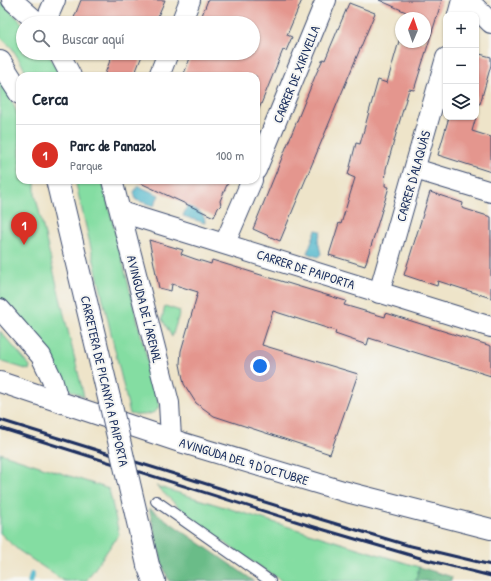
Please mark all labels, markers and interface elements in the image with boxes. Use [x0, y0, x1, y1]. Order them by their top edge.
north arrow [395, 12, 431, 48]
map controls [443, 12, 479, 120]
button: + [443, 12, 479, 48]
search box [16, 16, 260, 60]
street label: CARRER DE XIRIVELLA [268, 22, 324, 125]
icon: search [30, 27, 52, 49]
text: Buscar aquí [62, 28, 125, 49]
button: − [443, 48, 479, 84]
button: layers [443, 84, 479, 120]
text: Cerca [32, 87, 68, 110]
street label: CARRER D'ALAQUÀS [391, 128, 435, 224]
text: Parc de Panazol [70, 135, 156, 156]
text: 1 [43, 146, 47, 164]
text: 100 m [216, 146, 244, 164]
text: Parque [70, 156, 103, 174]
pin: 1 [11, 212, 37, 245]
street label: CARRER DE PAIPORTA [255, 245, 358, 294]
street label: AVINGUDA DE L'ARENAL [123, 253, 167, 365]
street label: CARRETERA DE PICANYA A PAIPORTA [77, 294, 134, 469]
your location [250, 356, 270, 376]
street label: AVINGUDA DEL 9 D'OCTUBRE [177, 433, 311, 489]

